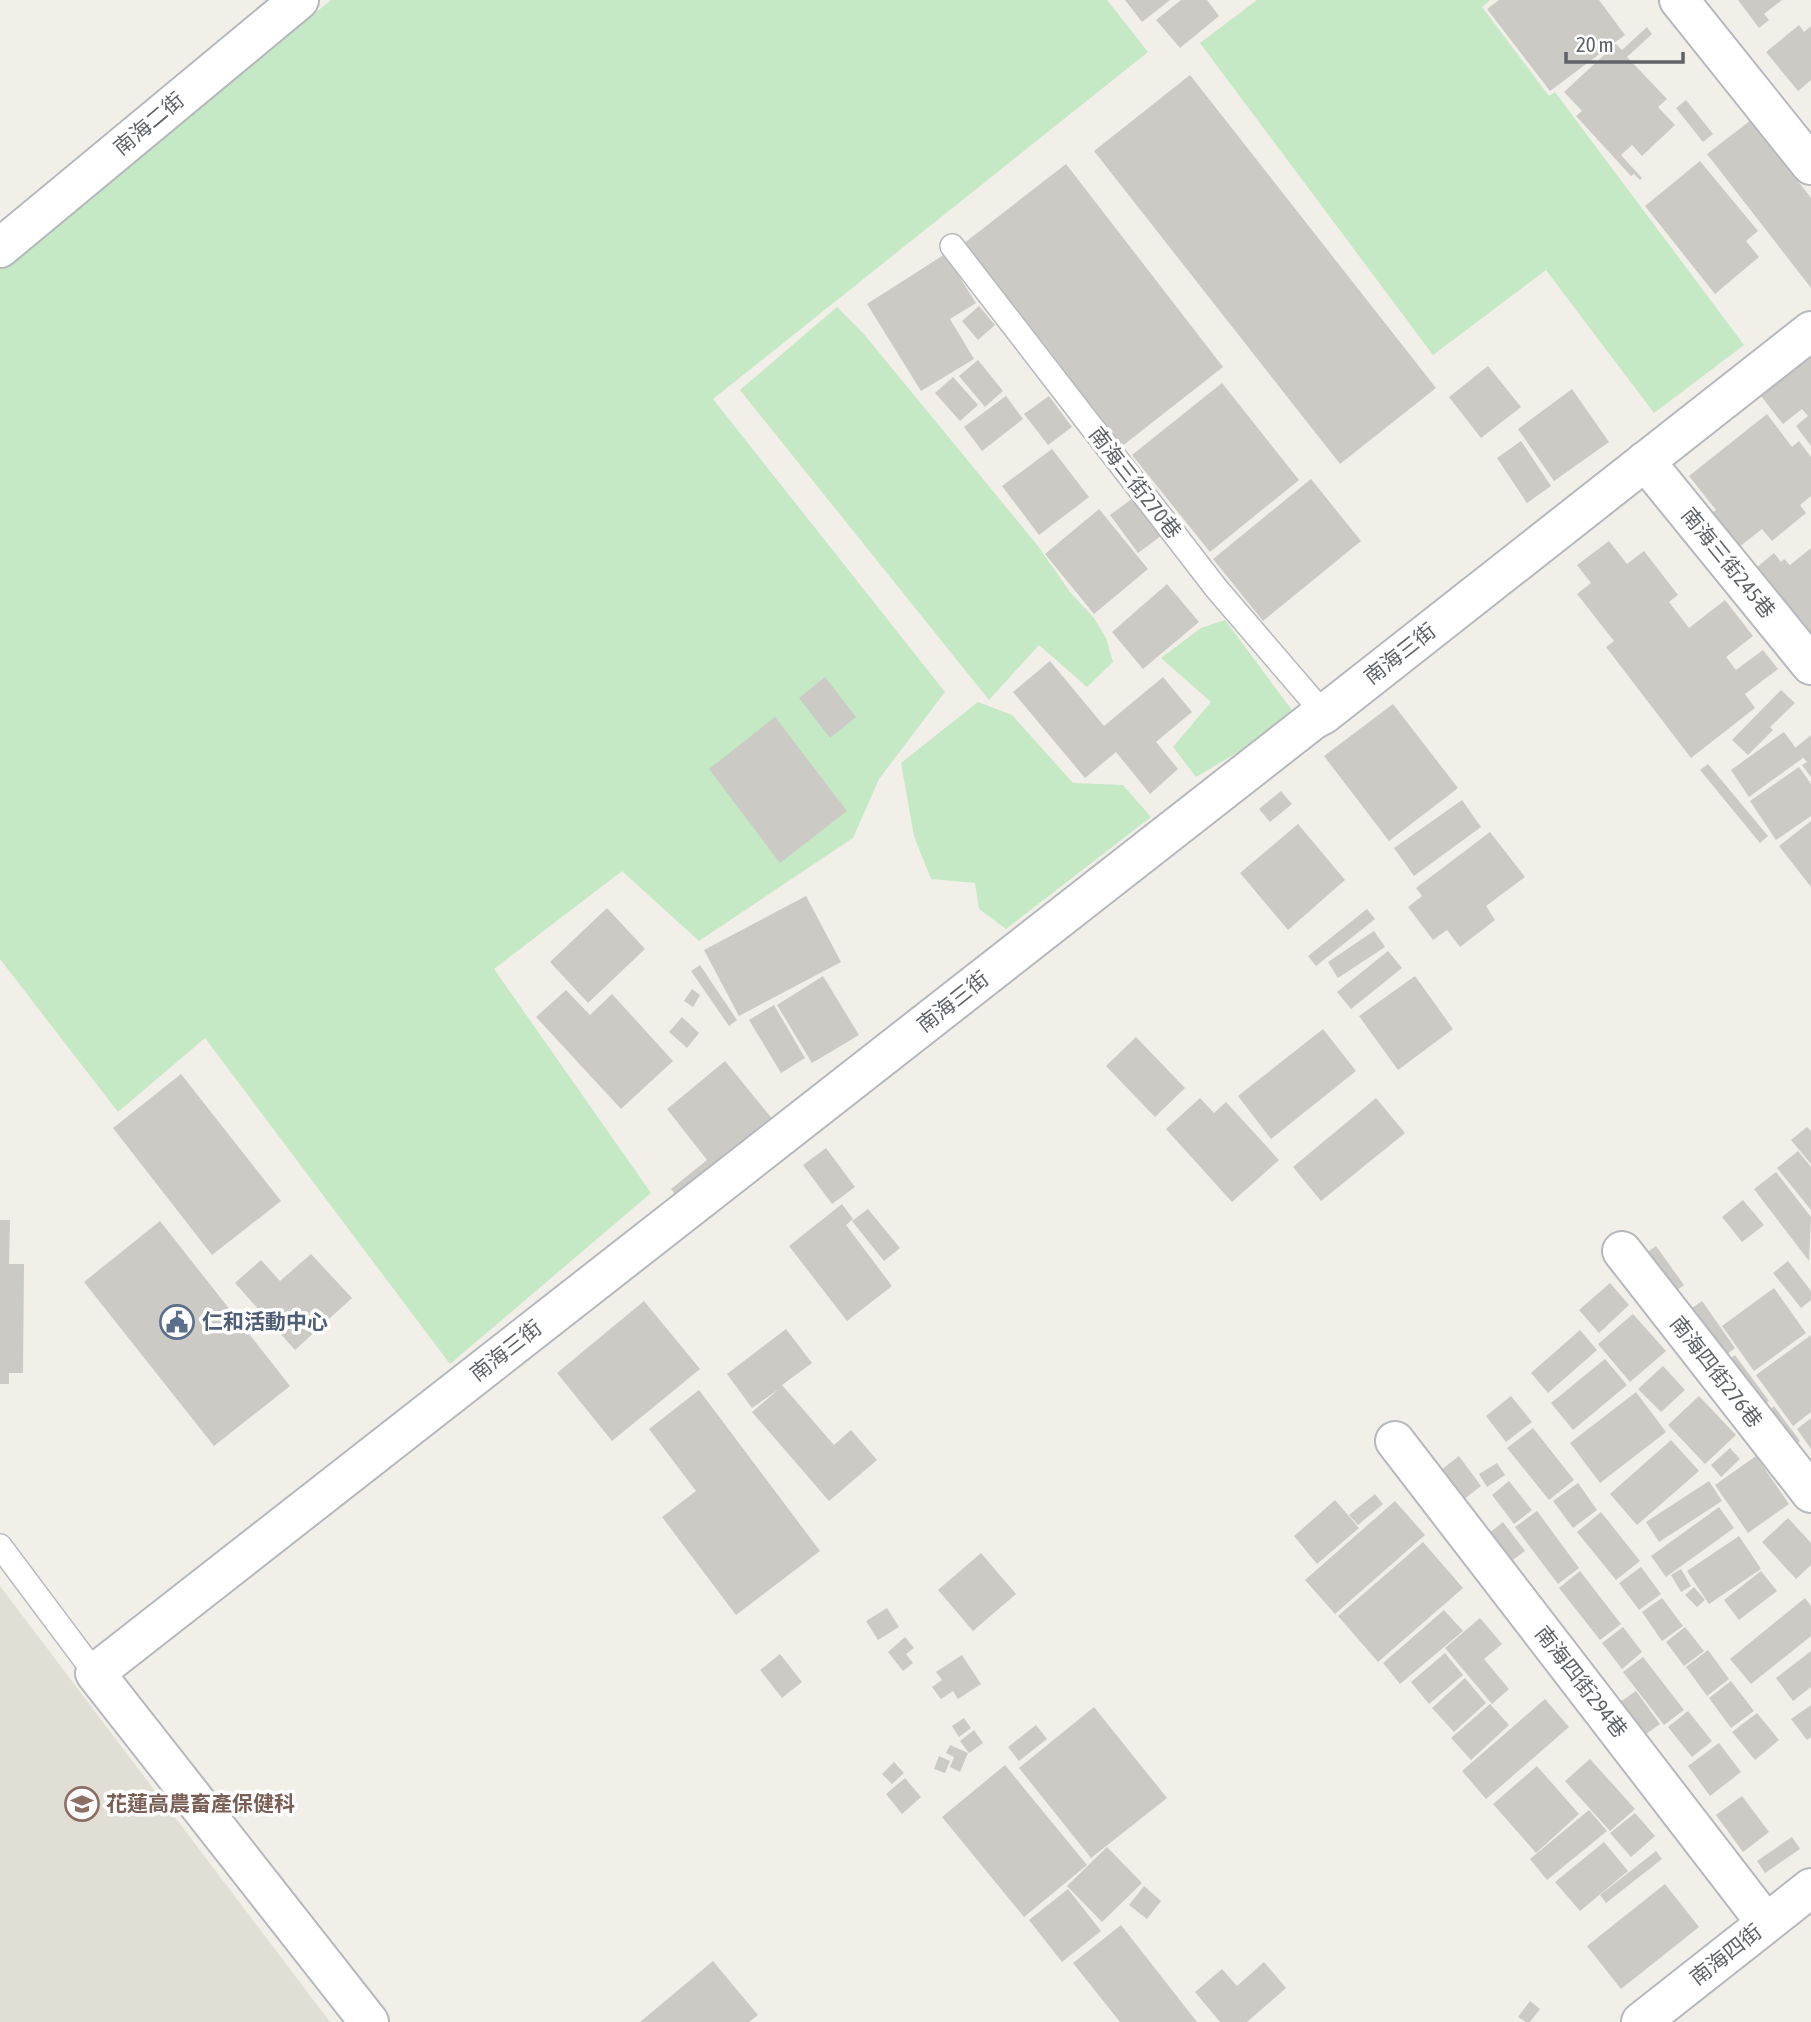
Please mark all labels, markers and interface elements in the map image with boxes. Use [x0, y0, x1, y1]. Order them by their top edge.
scale bar [1566, 21, 1683, 65]
text: 20 m [1576, 32, 1614, 56]
street label: 南海二街 [108, 87, 188, 159]
street label: 南海三街270巷 [1085, 422, 1187, 543]
street label: 南海三街245巷 [1677, 503, 1780, 622]
street label: 南海三街 [1359, 618, 1440, 689]
street label: 南海三街 [912, 966, 993, 1037]
public building icon: 仁和活動中心 [158, 1303, 196, 1341]
place label: 仁和活動中心 [202, 1309, 328, 1333]
street label: 南海四街276巷 [1666, 1311, 1768, 1432]
street label: 南海三街 [465, 1315, 546, 1386]
street label: 南海四街294巷 [1531, 1621, 1633, 1742]
school or university icon: 花蓮高農畜產保健科 [63, 1785, 101, 1823]
place label: 花蓮高農畜產保健科 [106, 1791, 295, 1815]
street label: 南海四街 [1685, 1919, 1766, 1990]

